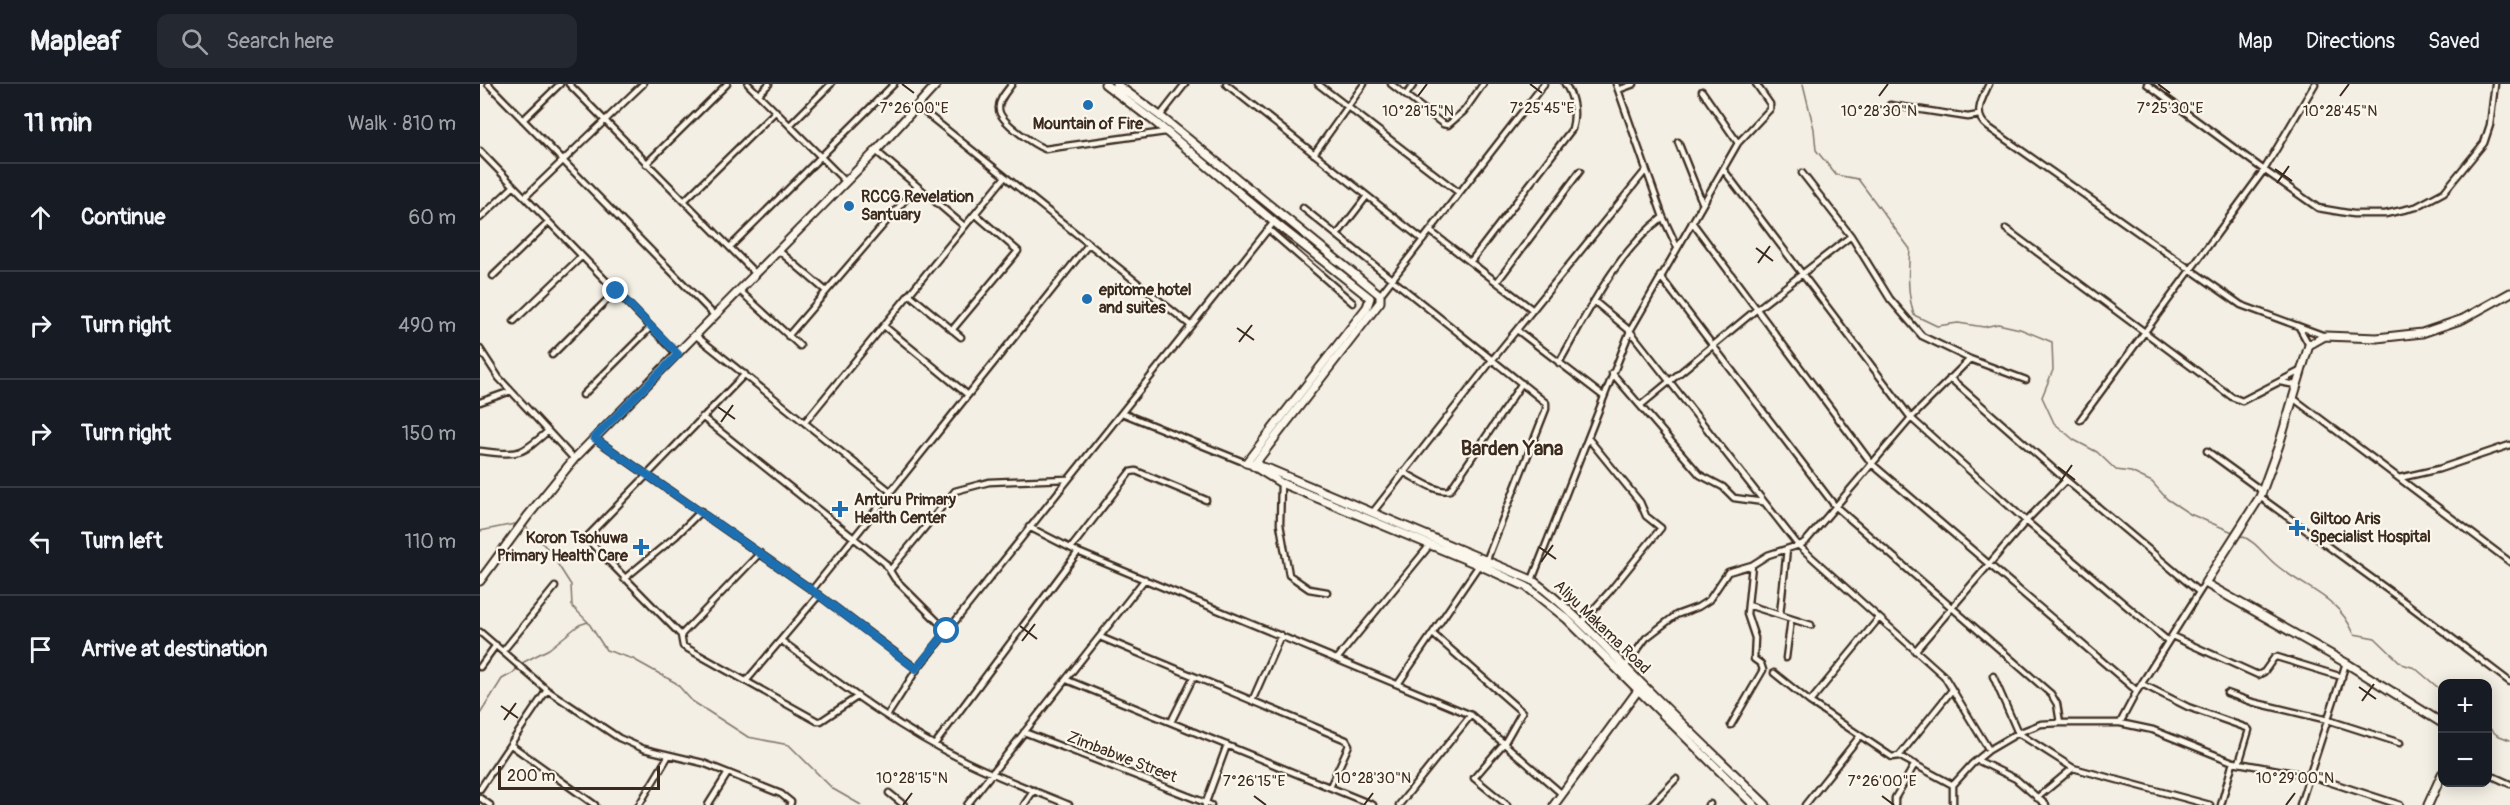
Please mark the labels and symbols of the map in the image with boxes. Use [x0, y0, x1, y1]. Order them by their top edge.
marker: Mountain of Fire [1081, 98, 1095, 112]
text: 7°26'00"E [880, 99, 949, 118]
text: 7°25'45"E [1510, 99, 1575, 118]
text: 7°25'30"E [2137, 99, 2203, 118]
text: 10°28'15"N [1382, 102, 1454, 121]
text: 10°28'30"N [1841, 102, 1917, 121]
text: 10°28'45"N [2303, 102, 2377, 121]
place label: Mountain of Fire [1033, 114, 1144, 134]
place label: RCCG Revelation Santuary [861, 187, 974, 225]
marker: RCCG Revelation Santuary [842, 199, 856, 213]
route end [602, 277, 628, 303]
place label: epitome hotel and suites [1098, 280, 1192, 318]
marker: epitome hotel and suites [1080, 292, 1094, 306]
district label: Barden Yana [1461, 436, 1563, 461]
place label: Anturu Primary Health Center [854, 490, 956, 528]
marker: Anturu Primary Health Center [831, 500, 849, 518]
place label: Giltoo Aris Specialist Hospital [2310, 509, 2431, 547]
marker: Giltoo Aris Specialist Hospital [2288, 519, 2306, 537]
place label: Koron Tsohuwa Primary Health Care [497, 528, 629, 566]
marker: Koron Tsohuwa Primary Health Care [632, 538, 650, 556]
street label: Aliyu Makama Road [1549, 576, 1655, 678]
route start [933, 617, 959, 643]
street label: Zimbabwe Street [1064, 727, 1180, 787]
scale bar [498, 763, 660, 790]
text: 10°28'15"N [876, 769, 948, 788]
text: 10°28'30"N [1335, 769, 1411, 788]
text: 10°29'00"N [2256, 769, 2334, 788]
text: 7°26'15"E [1223, 772, 1285, 791]
text: 7°26'00"E [1848, 772, 1917, 791]

